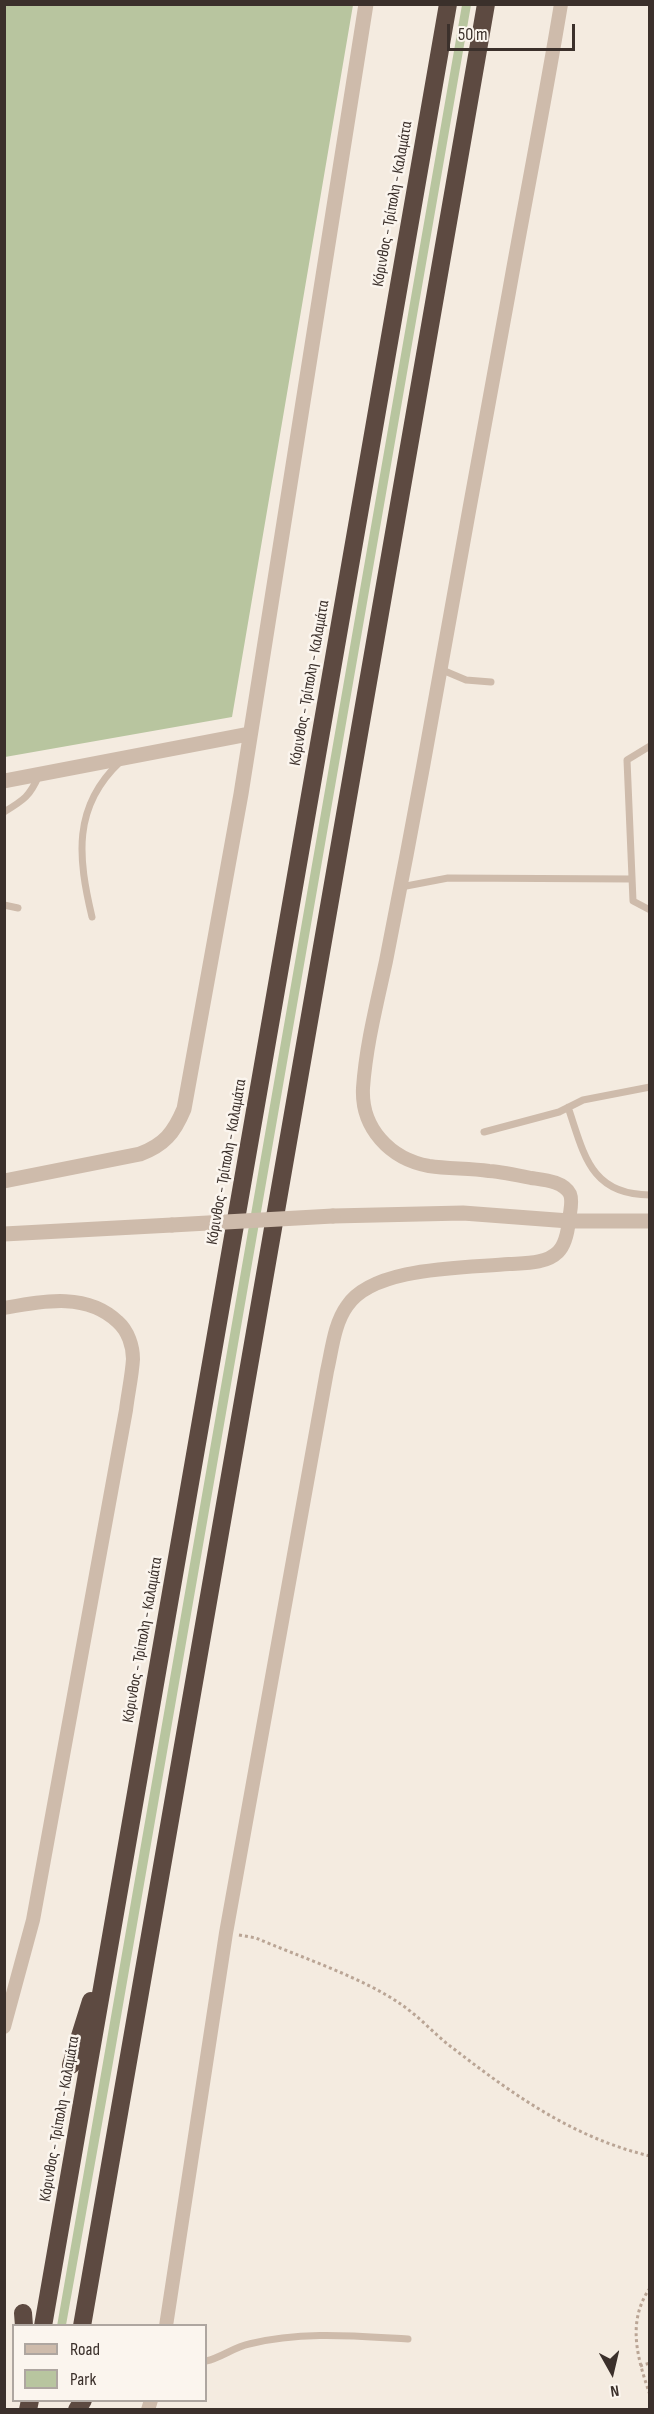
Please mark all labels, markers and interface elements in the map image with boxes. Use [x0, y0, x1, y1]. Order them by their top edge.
scale bar [450, 12, 578, 50]
text: 50 m [458, 24, 488, 45]
street label: Κόρινθος - Τρίπολη - Καλαμάτα [369, 120, 417, 288]
street label: Κόρινθος - Τρίπολη - Καλαμάτα [286, 599, 334, 767]
street label: Κόρινθος - Τρίπολη - Καλαμάτα [203, 1078, 251, 1246]
street label: Κόρινθος - Τρίπολη - Καλαμάτα [119, 1556, 167, 1724]
street label: Κόρινθος - Τρίπολη - Καλαμάτα [36, 2035, 84, 2203]
legend [12, 2324, 207, 2402]
text: Road [70, 2339, 100, 2360]
north arrow [582, 2342, 642, 2402]
text: Park [70, 2369, 96, 2390]
text: N [609, 2380, 620, 2400]

